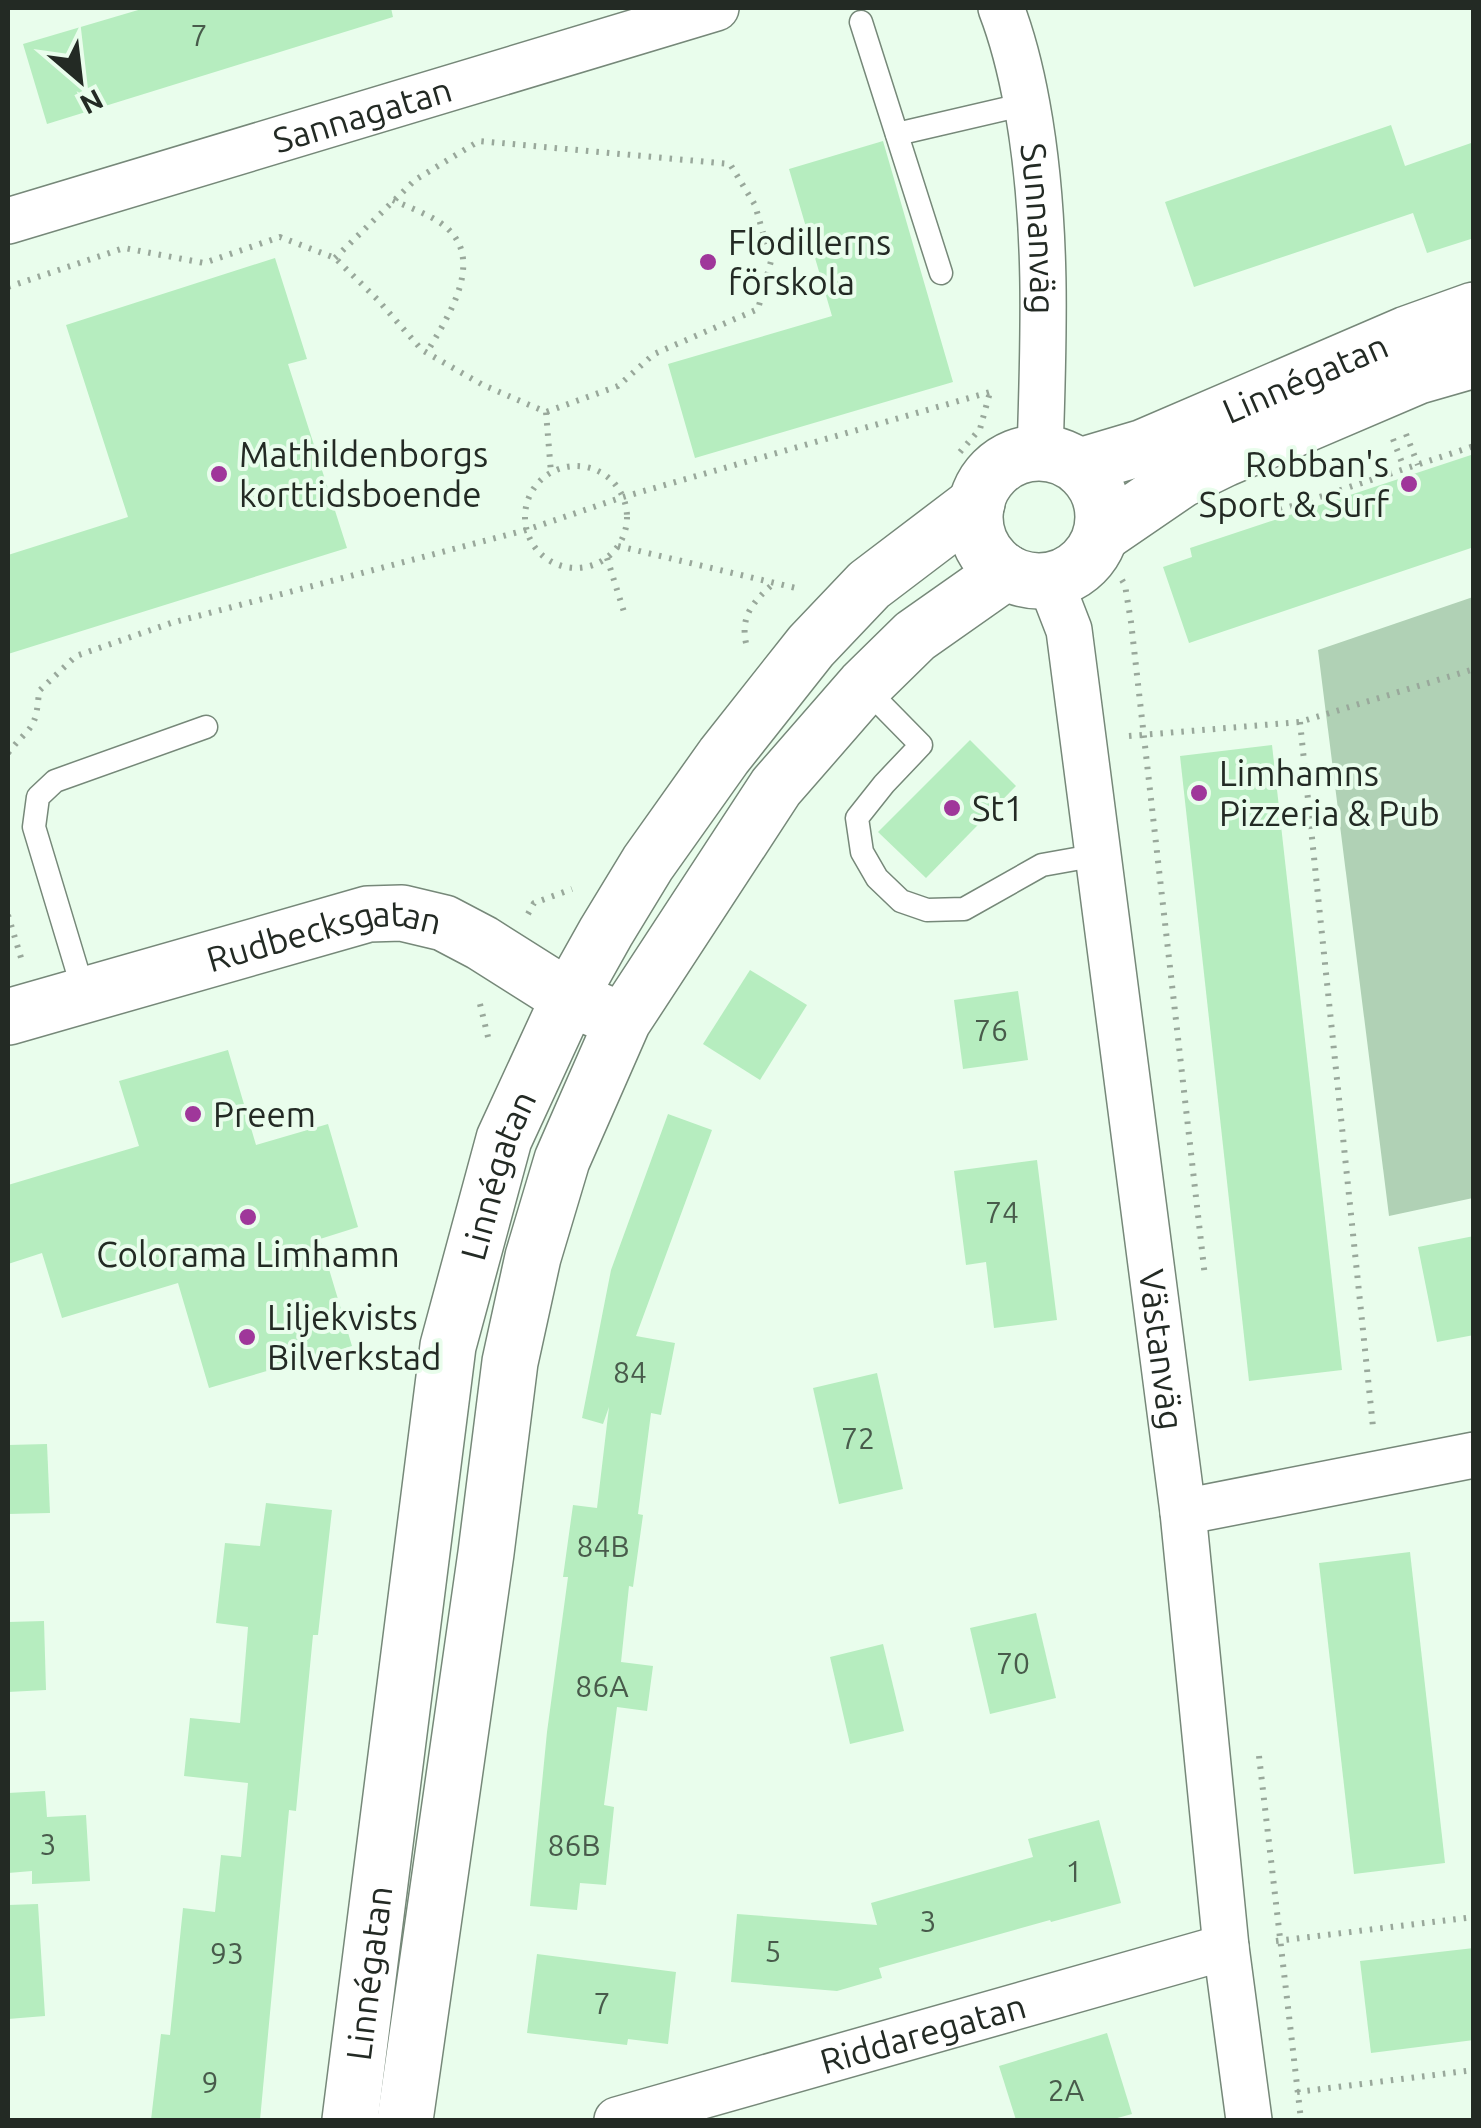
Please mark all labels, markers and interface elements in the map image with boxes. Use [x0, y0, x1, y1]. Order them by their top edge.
house number: 7 [191, 18, 207, 52]
north arrow [30, 30, 130, 130]
street label: Sannagatan [268, 69, 456, 160]
text: N [75, 84, 108, 121]
street label: Sunnanväg [1013, 141, 1063, 314]
place label: Flodillerns förskola [728, 222, 891, 302]
marker: Flodillerns förskola [697, 251, 719, 273]
street label: Linnégatan [1216, 325, 1394, 431]
place label: Mathildenborgs korttidsboende [239, 434, 488, 514]
place label: Robban's Sport & Surf [1199, 444, 1390, 524]
marker: Mathildenborgs korttidsboende [208, 463, 230, 485]
marker: Robban's Sport & Surf [1398, 473, 1420, 495]
place label: Limhamns Pizzeria & Pub [1219, 753, 1440, 833]
marker: Limhamns Pizzeria & Pub [1188, 782, 1210, 804]
place label: St1 [972, 788, 1024, 828]
marker: St1 [941, 797, 963, 819]
street label: Rudbecksgatan [202, 893, 446, 979]
house number: 76 [974, 1013, 1008, 1047]
street label: Linnégatan [452, 1084, 544, 1264]
place label: Preem [213, 1094, 316, 1134]
marker: Preem [182, 1103, 204, 1125]
house number: 74 [985, 1195, 1019, 1229]
marker: Colorama Limhamn [237, 1206, 259, 1228]
place label: Colorama Limhamn [96, 1234, 400, 1274]
street label: Västanväg [1132, 1267, 1192, 1432]
place label: Liljekvists Bilverkstad [267, 1297, 441, 1377]
marker: Liljekvists Bilverkstad [236, 1326, 258, 1348]
house number: 84 [613, 1355, 647, 1389]
house number: 72 [841, 1421, 875, 1455]
house number: 84B [577, 1529, 629, 1563]
house number: 70 [996, 1646, 1030, 1680]
house number: 86A [575, 1669, 629, 1703]
house number: 3 [40, 1827, 56, 1861]
house number: 86B [548, 1828, 600, 1862]
house number: 1 [1066, 1854, 1082, 1888]
street label: Linnégatan [338, 1884, 399, 2063]
house number: 3 [920, 1904, 936, 1938]
house number: 5 [765, 1934, 781, 1968]
house number: 93 [210, 1936, 244, 1970]
street label: Riddaregatan [816, 1985, 1030, 2081]
house number: 7 [594, 1986, 610, 2020]
house number: 9 [202, 2065, 218, 2099]
house number: 2A [1048, 2073, 1085, 2107]

